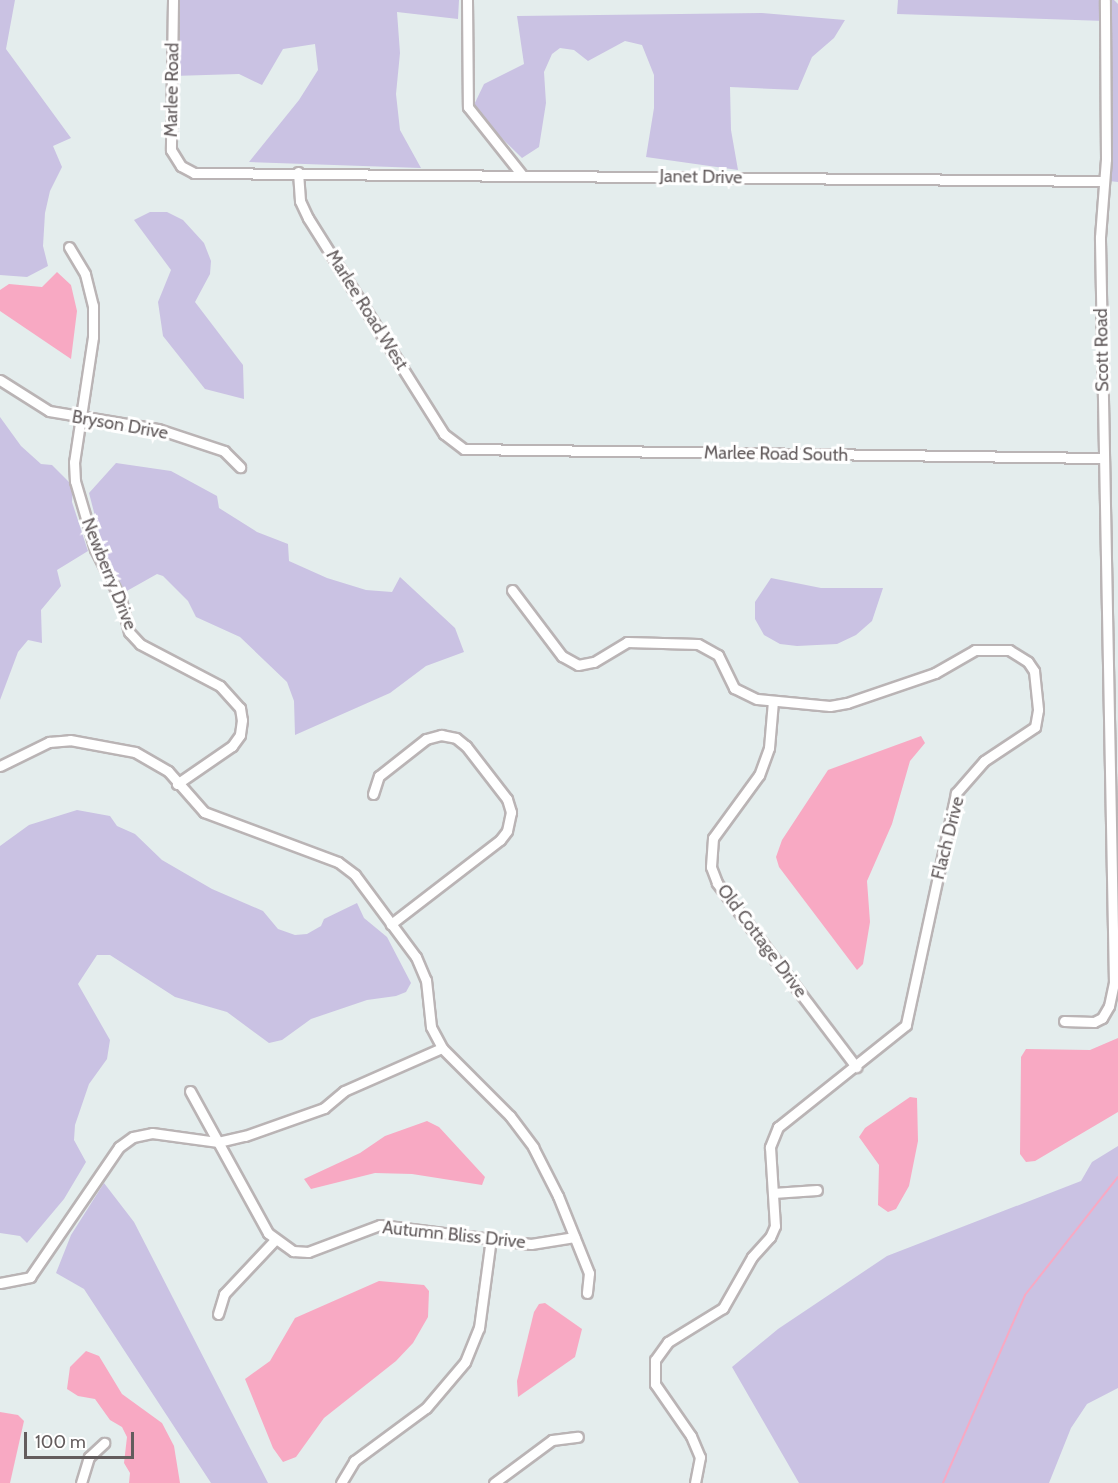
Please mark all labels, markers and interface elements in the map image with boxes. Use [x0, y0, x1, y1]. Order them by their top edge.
street label: Marlee Road [160, 43, 184, 137]
street label: Janet Drive [659, 165, 743, 189]
street label: Marlee Road West [321, 246, 413, 374]
street label: Scott Road [1090, 308, 1114, 392]
street label: Bryson Drive [70, 406, 170, 444]
street label: Marlee Road South [704, 442, 848, 466]
street label: Newberry Drive [77, 515, 141, 633]
street label: Flach Drive [927, 794, 969, 882]
street label: Old Cottage Drive [712, 880, 812, 1002]
street label: Autumn Bliss Drive [381, 1217, 527, 1253]
scale bar [27, 1420, 136, 1458]
text: 100 m [35, 1431, 86, 1453]

